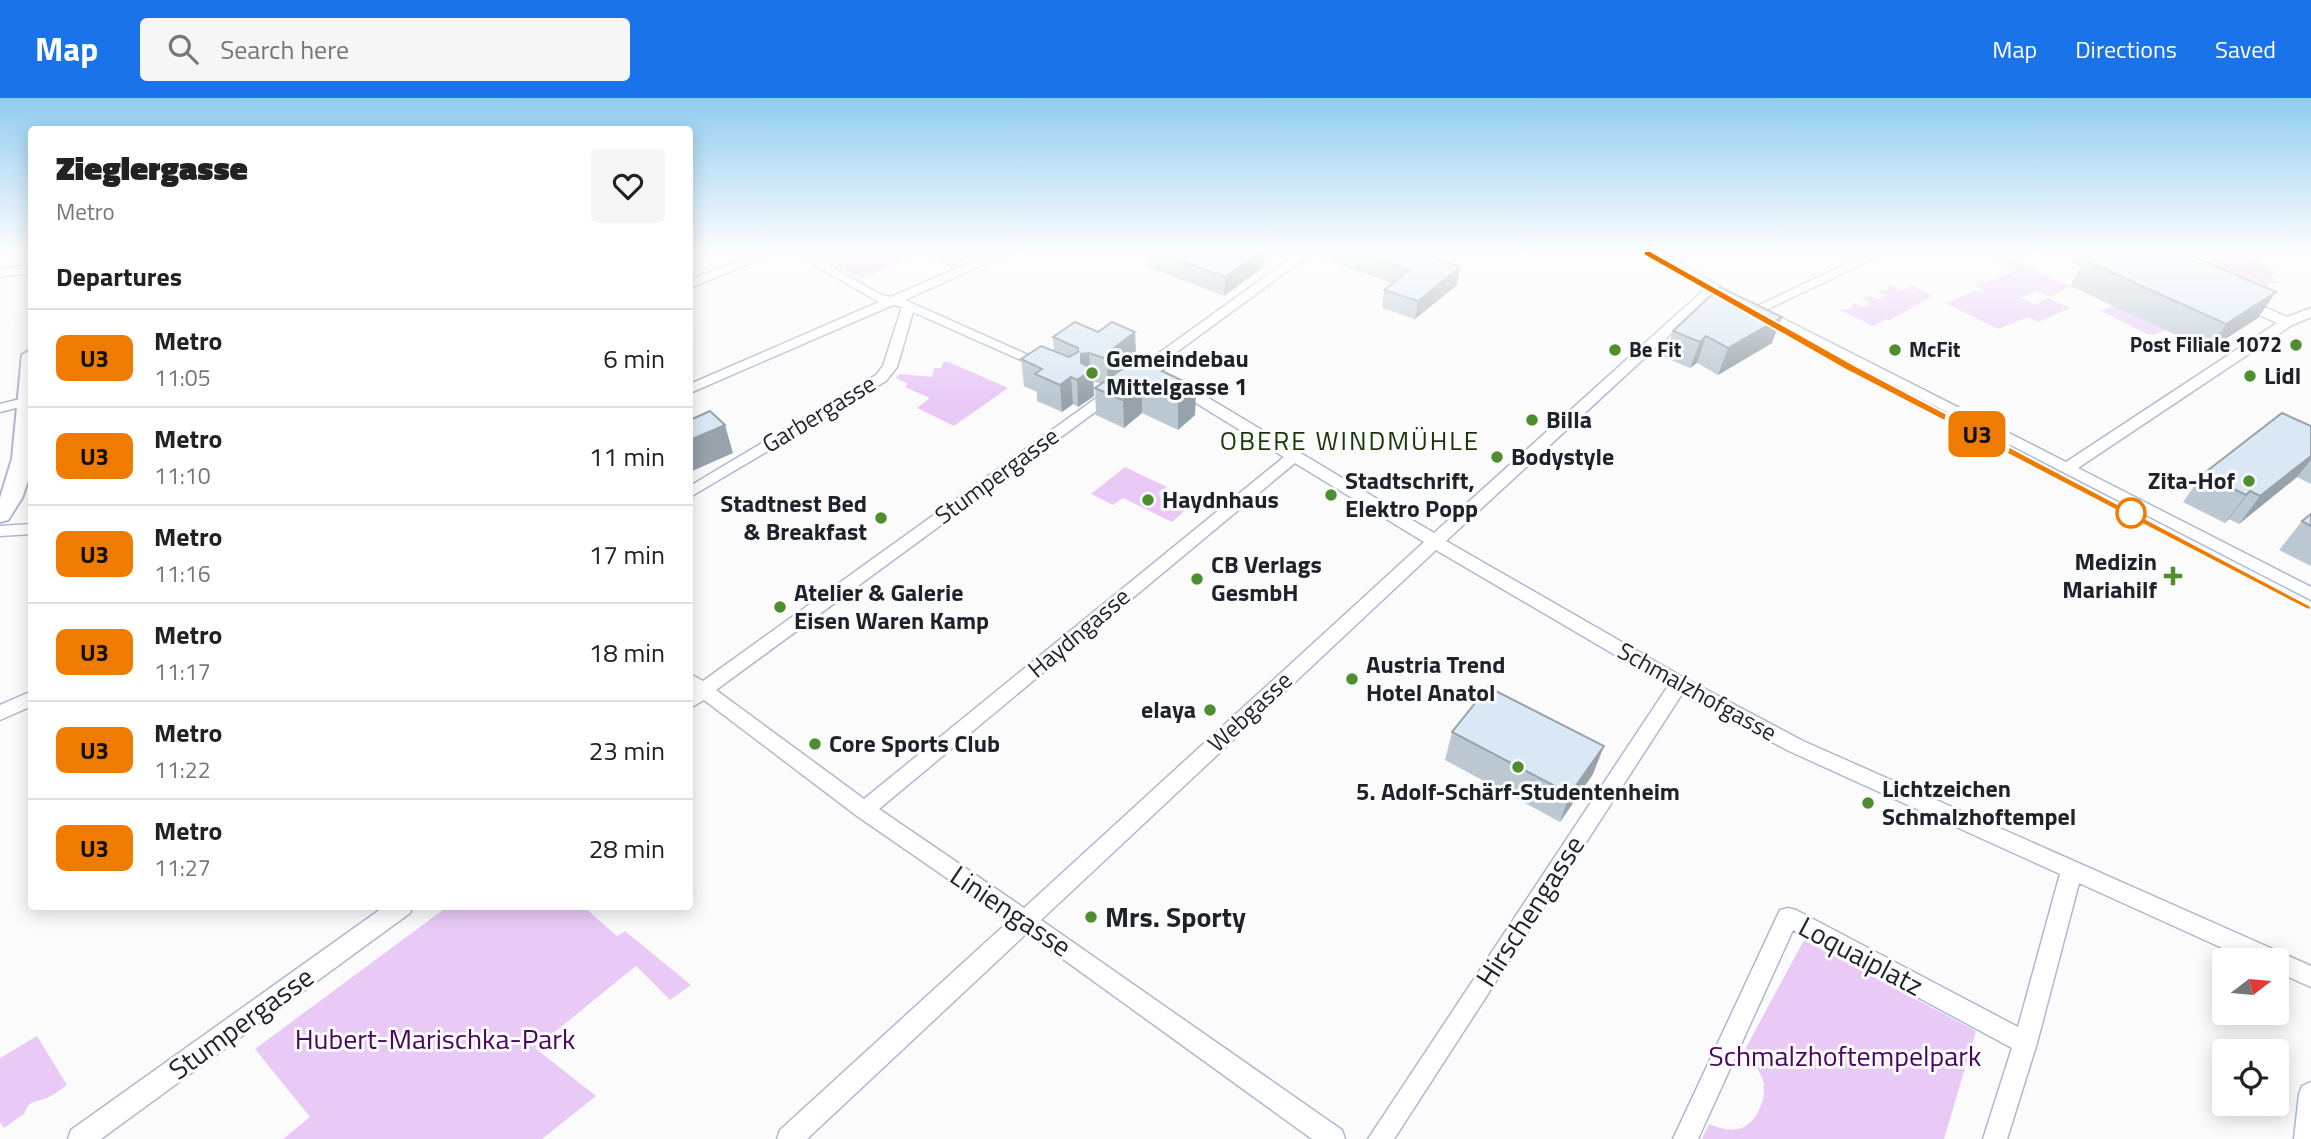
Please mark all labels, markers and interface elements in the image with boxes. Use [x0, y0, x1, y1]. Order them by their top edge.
search box [140, 18, 630, 81]
text: Map [35, 24, 98, 74]
icon: search [164, 30, 202, 68]
text: Search here [220, 30, 349, 69]
text: Map [1992, 31, 2037, 67]
text: Directions [2075, 31, 2177, 67]
text: Saved [2215, 31, 2276, 67]
text: Zieglergasse [56, 143, 248, 193]
button: heart [591, 149, 665, 223]
text: Metro [56, 194, 115, 229]
text: Departures [56, 257, 182, 296]
text: Metro [154, 321, 222, 360]
place label: Post Filiale 1072 [2130, 328, 2282, 360]
place label: Be Fit [1629, 333, 1682, 365]
place label: McFit [1909, 333, 1961, 365]
marker: Post Filiale 1072 [2288, 337, 2304, 353]
text: 6 min [603, 339, 665, 378]
text: U3 [80, 340, 109, 376]
place label: Gemeindebau Mittelgasse 1 [1106, 340, 1249, 404]
marker: Be Fit [1607, 342, 1623, 358]
marker: McFit [1887, 342, 1903, 358]
place label: Lidl [2264, 357, 2301, 393]
text: 11:05 [154, 360, 211, 395]
street label: Garbergasse [755, 365, 882, 461]
marker: Gemeindebau Mittelgasse 1 [1084, 365, 1100, 381]
marker: Lidl [2242, 368, 2258, 384]
place label: Billa [1546, 401, 1592, 437]
line badge: U3 [1946, 411, 2008, 457]
marker: Billa [1524, 412, 1540, 428]
text: U3 [1962, 416, 1992, 452]
street label: Stumpergasse [927, 418, 1066, 533]
text: Metro [154, 419, 222, 458]
district label: OBERE WINDMÜHLE [1220, 421, 1480, 460]
text: 11 min [589, 437, 665, 476]
text: U3 [80, 438, 109, 474]
place label: Bodystyle [1511, 438, 1614, 474]
marker: Bodystyle [1489, 449, 1505, 465]
text: 11:10 [154, 458, 211, 493]
place label: Stadtschrift, Elektro Popp [1345, 462, 1478, 526]
place label: Zita-Hof [2148, 462, 2235, 498]
marker: Zita-Hof [2241, 473, 2257, 489]
place label: Haydnhaus [1162, 481, 1279, 517]
place label: Stadtnest Bed & Breakfast [720, 485, 867, 549]
marker: Stadtschrift, Elektro Popp [1323, 487, 1339, 503]
marker: Haydnhaus [1140, 492, 1156, 508]
unlabelled marker [2116, 498, 2146, 528]
marker: Stadtnest Bed & Breakfast [873, 510, 889, 526]
text: Metro [154, 517, 222, 556]
text: 17 min [589, 535, 665, 574]
text: U3 [80, 536, 109, 572]
place label: Medizin Mariahilf [2062, 543, 2157, 607]
place label: CB Verlags GesmbH [1211, 546, 1322, 610]
text: 11:16 [154, 556, 211, 591]
marker: Medizin Mariahilf [2163, 566, 2183, 586]
marker: CB Verlags GesmbH [1189, 571, 1205, 587]
place label: Atelier & Galerie Eisen Waren Kamp [794, 574, 989, 638]
street label: Haydngasse [1019, 579, 1137, 686]
marker: Atelier & Galerie Eisen Waren Kamp [772, 599, 788, 615]
text: Metro [154, 615, 222, 654]
street label: Schmalzhofgasse [1611, 632, 1784, 750]
text: 18 min [589, 633, 665, 672]
text: U3 [80, 634, 109, 670]
place label: Austria Trend Hotel Anatol [1366, 646, 1505, 710]
text: 11:17 [154, 654, 211, 689]
street label: Webgasse [1199, 663, 1300, 760]
marker: Austria Trend Hotel Anatol [1344, 671, 1360, 687]
place label: elaya [1141, 691, 1196, 727]
marker: elaya [1202, 702, 1218, 718]
text: Metro [154, 713, 222, 752]
place label: Core Sports Club [829, 725, 1000, 761]
text: 23 min [589, 731, 665, 770]
text: U3 [80, 732, 109, 768]
marker: Core Sports Club [807, 736, 823, 752]
text: 11:22 [154, 752, 211, 787]
marker: 5. Adolf-Schärf-Studentenheim [1510, 759, 1526, 775]
place label: Lichtzeichen Schmalzhoftempel [1882, 770, 2076, 834]
place label: 5. Adolf-Schärf-Studentenheim [1356, 773, 1680, 809]
marker: Lichtzeichen Schmalzhoftempel [1860, 795, 1876, 811]
text: Metro [154, 811, 222, 850]
street label: Hirschengasse [1465, 827, 1595, 995]
text: 28 min [589, 829, 665, 868]
text: U3 [80, 830, 109, 866]
text: 11:27 [154, 850, 211, 885]
street label: Liniengasse [942, 854, 1081, 967]
place label: Mrs. Sporty [1105, 895, 1246, 938]
street label: Loquaiplatz [1791, 905, 1931, 1006]
marker: Mrs. Sporty [1083, 909, 1099, 925]
north arrow [2212, 948, 2289, 1026]
map controls [2212, 948, 2289, 1116]
street label: Stumpergasse [159, 955, 322, 1090]
park label: Hubert-Marischka-Park [295, 1017, 575, 1060]
park label: Schmalzhoftempelpark [1709, 1034, 1981, 1077]
button: locate [2212, 1039, 2289, 1116]

